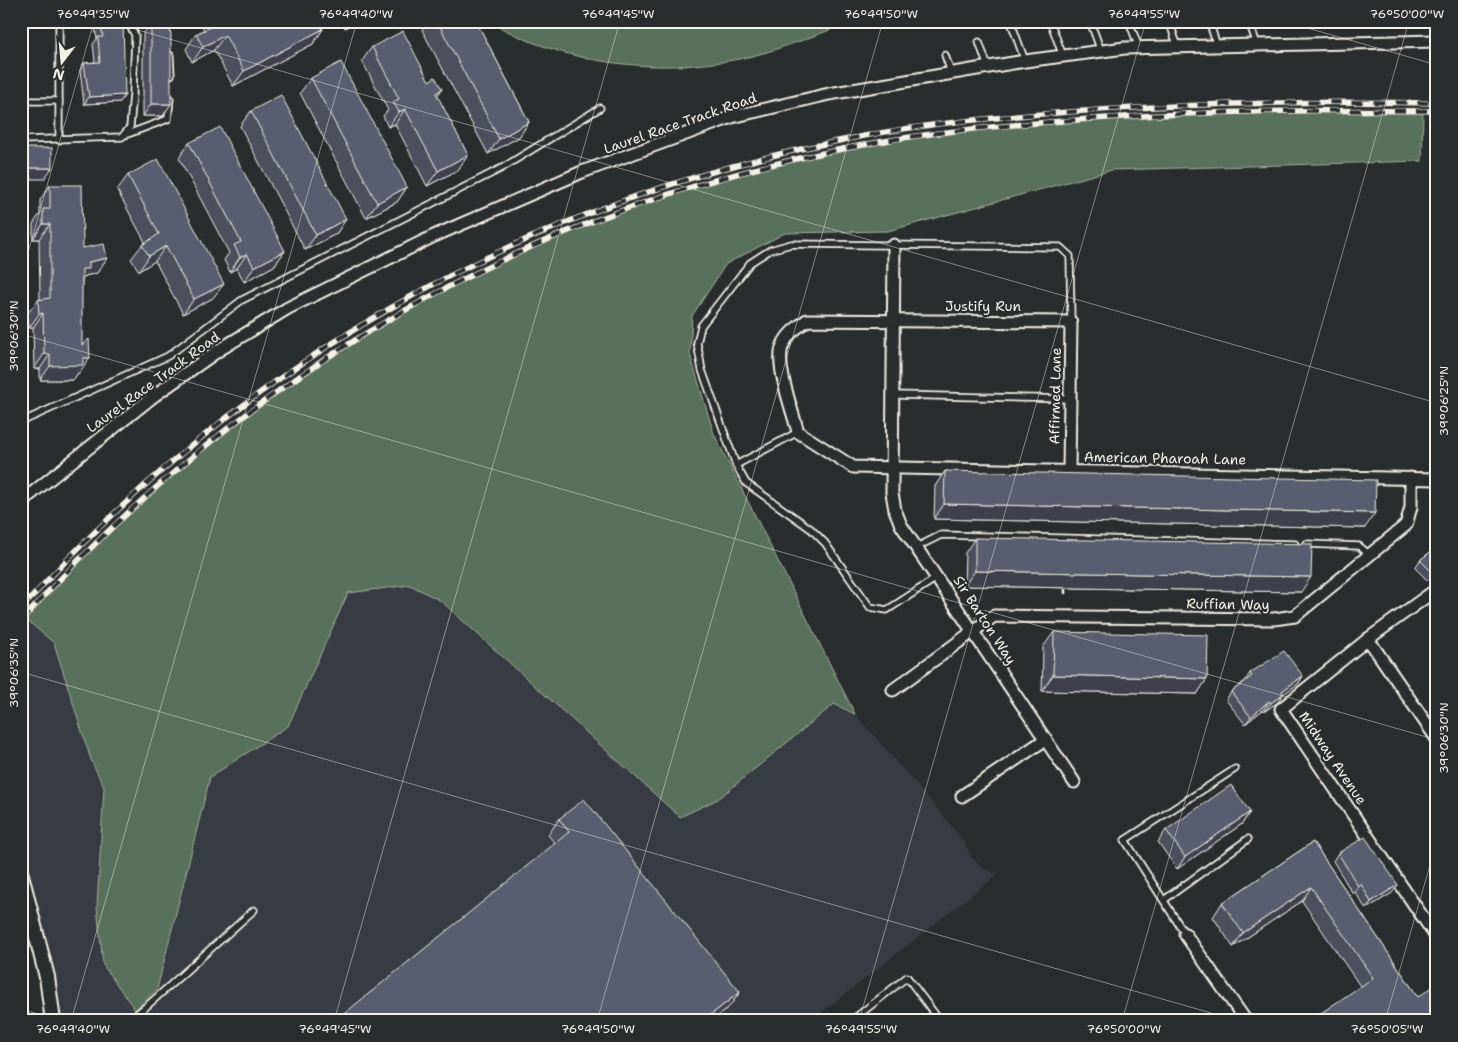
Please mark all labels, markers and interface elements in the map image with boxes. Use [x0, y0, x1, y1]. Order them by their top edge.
text: 76°49'35"W [56, 6, 130, 22]
text: 76°49'40"W [319, 6, 393, 22]
text: 76°49'45"W [581, 6, 655, 22]
text: 76°49'50"W [844, 6, 918, 22]
text: 76°49'55"W [1108, 6, 1180, 22]
text: 76°50'00"W [1370, 6, 1444, 22]
north arrow [38, 38, 88, 88]
text: N [51, 64, 66, 85]
street label: Laurel Race Track Road [601, 88, 759, 158]
street label: Justify Run [945, 297, 1022, 315]
text: 39°06'30"N [6, 300, 22, 372]
street label: Laurel Race Track Road [83, 327, 223, 436]
street label: Affirmed Lane [1045, 347, 1065, 445]
text: 39°06'25"N [1436, 366, 1452, 436]
street label: American Pharoah Lane [1084, 448, 1247, 468]
street label: Sir Barton Way [950, 572, 1020, 668]
street label: Ruffian Way [1186, 594, 1270, 614]
text: 39°06'35"N [6, 638, 22, 708]
text: 39°06'30"N [1436, 702, 1452, 774]
street label: Midway Avenue [1295, 708, 1371, 808]
text: 76°49'40"W [36, 1021, 110, 1037]
text: 76°49'45"W [298, 1021, 372, 1037]
text: 76°49'50"W [561, 1021, 635, 1037]
text: 76°49'55"W [825, 1021, 897, 1037]
text: 76°50'00"W [1087, 1021, 1161, 1037]
text: 76°50'05"W [1350, 1021, 1424, 1037]

